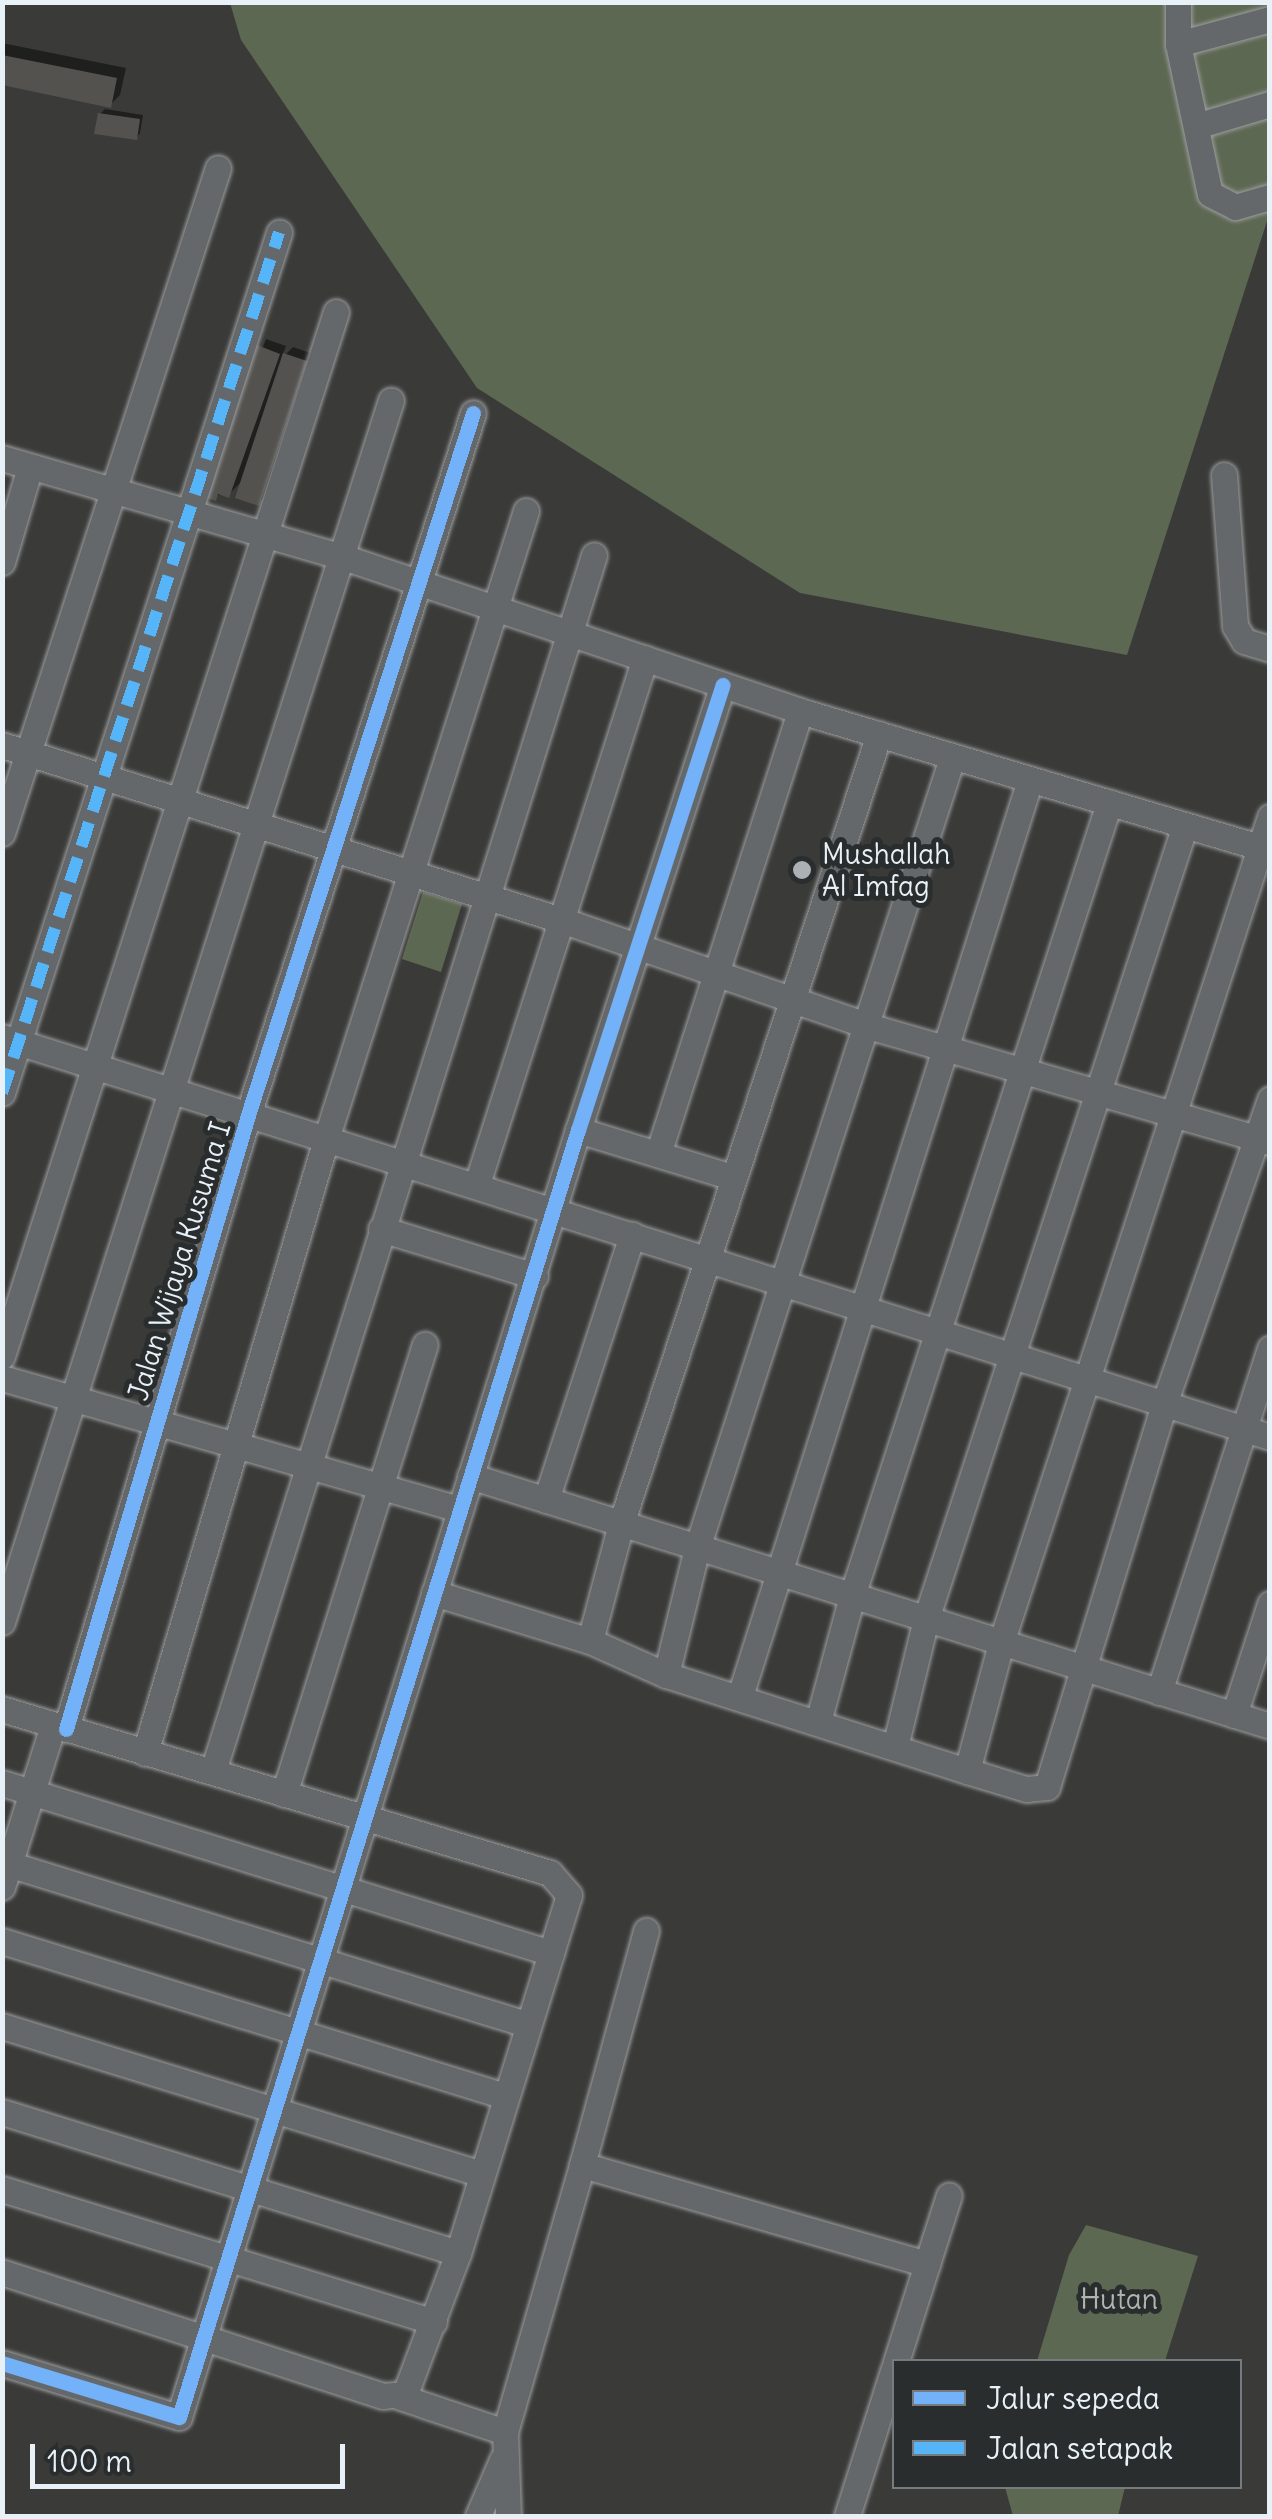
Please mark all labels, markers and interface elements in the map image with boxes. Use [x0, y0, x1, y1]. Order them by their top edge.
place label: Mushallah Al Imfag [822, 837, 950, 903]
marker: Mushallah Al Imfag [791, 859, 813, 881]
street label: Jalan Wijaya Kusuma I [121, 1118, 237, 1404]
park label: Hutan [1080, 2282, 1158, 2316]
legend [892, 2359, 1242, 2489]
text: Jalur sepeda [986, 2379, 1160, 2417]
scale bar [35, 2424, 350, 2486]
text: Jalan setapak [986, 2429, 1173, 2467]
text: 100 m [47, 2442, 132, 2480]

